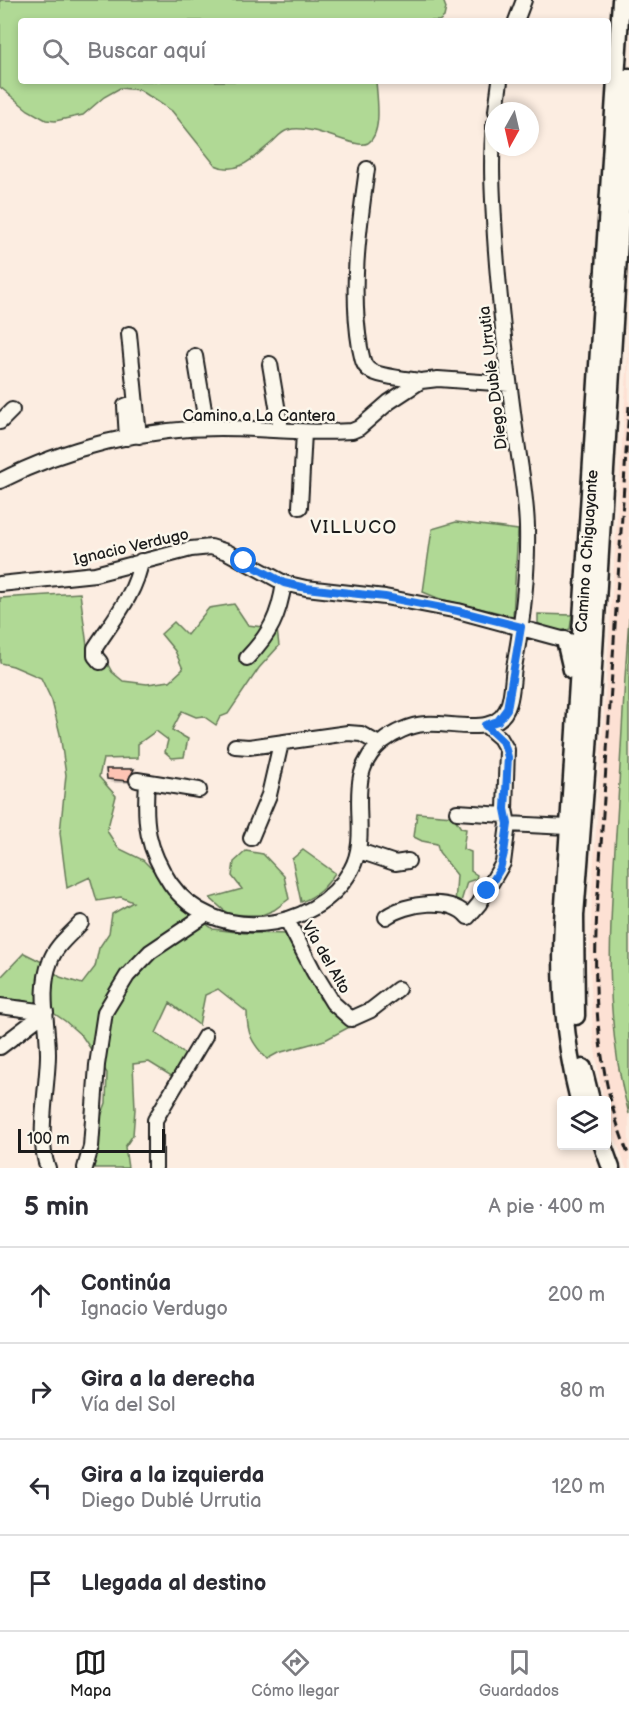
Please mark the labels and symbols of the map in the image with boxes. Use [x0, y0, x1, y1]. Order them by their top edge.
north arrow [485, 102, 539, 156]
street label: Diego Dublé Urrutia [475, 305, 512, 451]
street label: Camino a La Cantera [182, 407, 336, 426]
street label: Camino a Chiguayante [572, 469, 603, 633]
district label: VILLUCO [310, 517, 398, 538]
street label: Ignacio Verdugo [72, 525, 191, 570]
route start [230, 547, 256, 573]
route end [473, 877, 499, 903]
street label: Vía del Alto [297, 918, 354, 997]
scale bar [18, 1126, 165, 1154]

